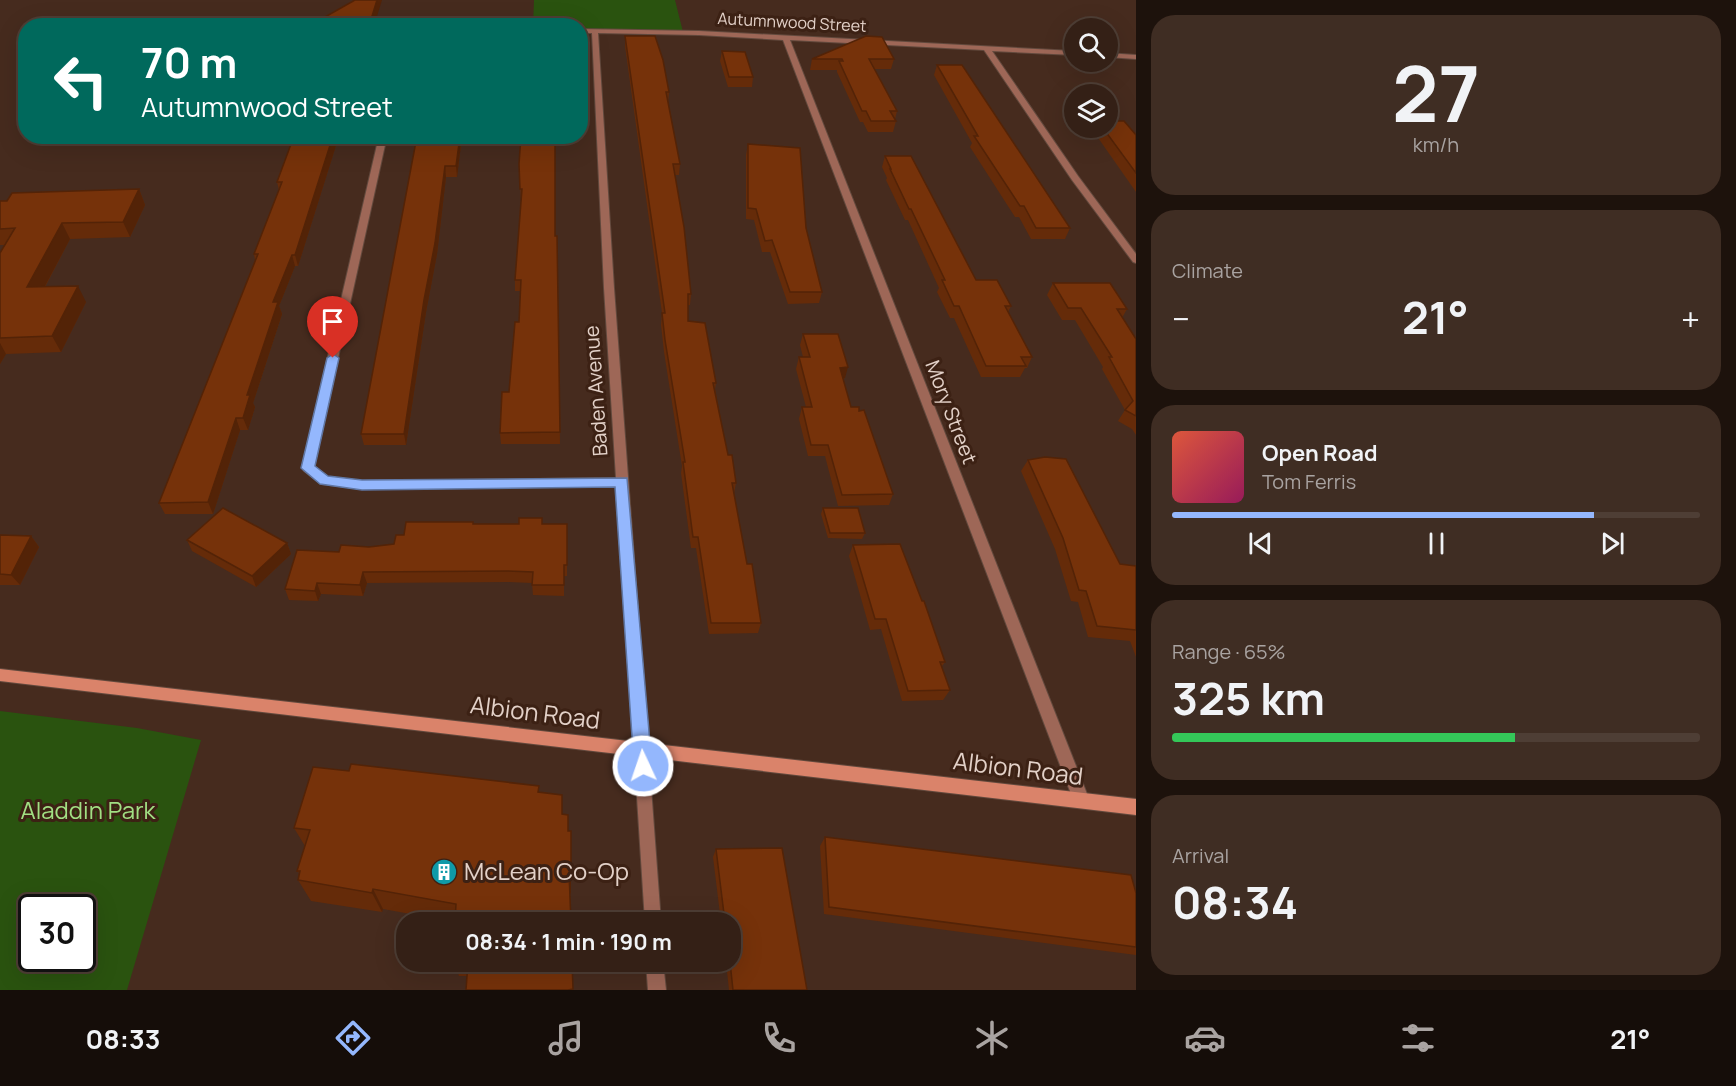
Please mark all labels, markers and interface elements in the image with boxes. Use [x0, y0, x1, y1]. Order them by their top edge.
street label: Autumnwood Street [717, 7, 867, 37]
map controls [1064, 18, 1118, 138]
button: search [1064, 18, 1118, 72]
text: 70 m [141, 33, 237, 91]
text: 27 [1392, 39, 1480, 145]
icon: left [42, 42, 120, 120]
button: layers [1064, 84, 1118, 138]
text: Autumnwood Street [141, 88, 393, 125]
text: km/h [1413, 131, 1459, 158]
text: Climate [1172, 257, 1243, 284]
text: 21° [1402, 286, 1469, 348]
pin [307, 296, 358, 358]
text: − [1172, 296, 1190, 341]
text: + [1681, 296, 1700, 341]
icon: arrive [316, 305, 349, 338]
street label: Baden Avenue [577, 325, 614, 457]
street label: Mory Street [919, 356, 984, 468]
text: Open Road [1262, 438, 1377, 468]
text: Tom Ferris [1262, 468, 1356, 495]
icon: previous [1244, 527, 1277, 560]
icon: pause [1420, 527, 1453, 560]
icon: next [1596, 527, 1629, 560]
text: Range · 65% [1172, 638, 1286, 665]
text: 325 km [1172, 667, 1325, 729]
street label: Albion Road [468, 687, 602, 736]
position arrow [611, 734, 675, 798]
street label: Albion Road [951, 743, 1085, 792]
park label: Aladdin Park [20, 793, 157, 826]
text: Arrival [1172, 842, 1229, 869]
place label: McLean Co-Op [464, 854, 629, 887]
building icon: McLean Co-Op [429, 857, 459, 887]
text: 08:34 [1172, 871, 1298, 933]
speed limit sign: 30 [18, 894, 96, 972]
text: 08:34 · 1 min · 190 m [465, 927, 672, 957]
icon: directions [332, 1017, 374, 1059]
icon: music [545, 1017, 587, 1059]
icon: phone [758, 1017, 800, 1059]
icon: climate [971, 1017, 1013, 1059]
icon: car [1184, 1017, 1226, 1059]
icon: filters [1397, 1017, 1439, 1059]
text: 08:33 [86, 1020, 161, 1057]
text: 21° [1610, 1020, 1650, 1057]

